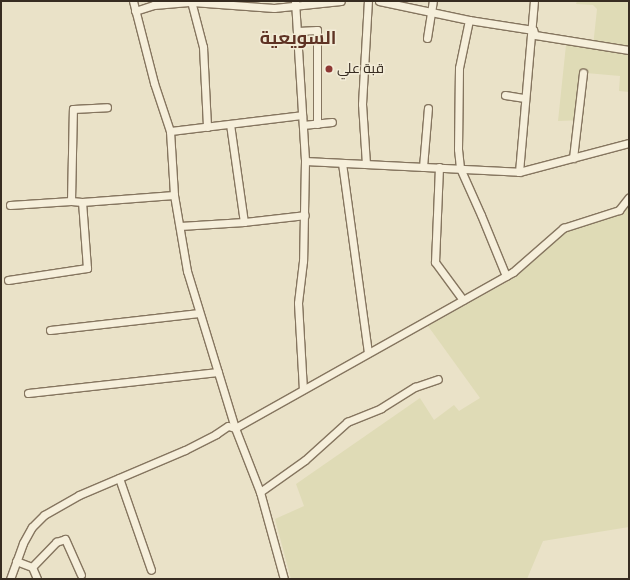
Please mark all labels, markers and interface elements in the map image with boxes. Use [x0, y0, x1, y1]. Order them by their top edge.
district label: السويعية [260, 27, 336, 49]
place label: قبة علي [337, 61, 384, 77]
marker: قبة علي [324, 64, 334, 74]

